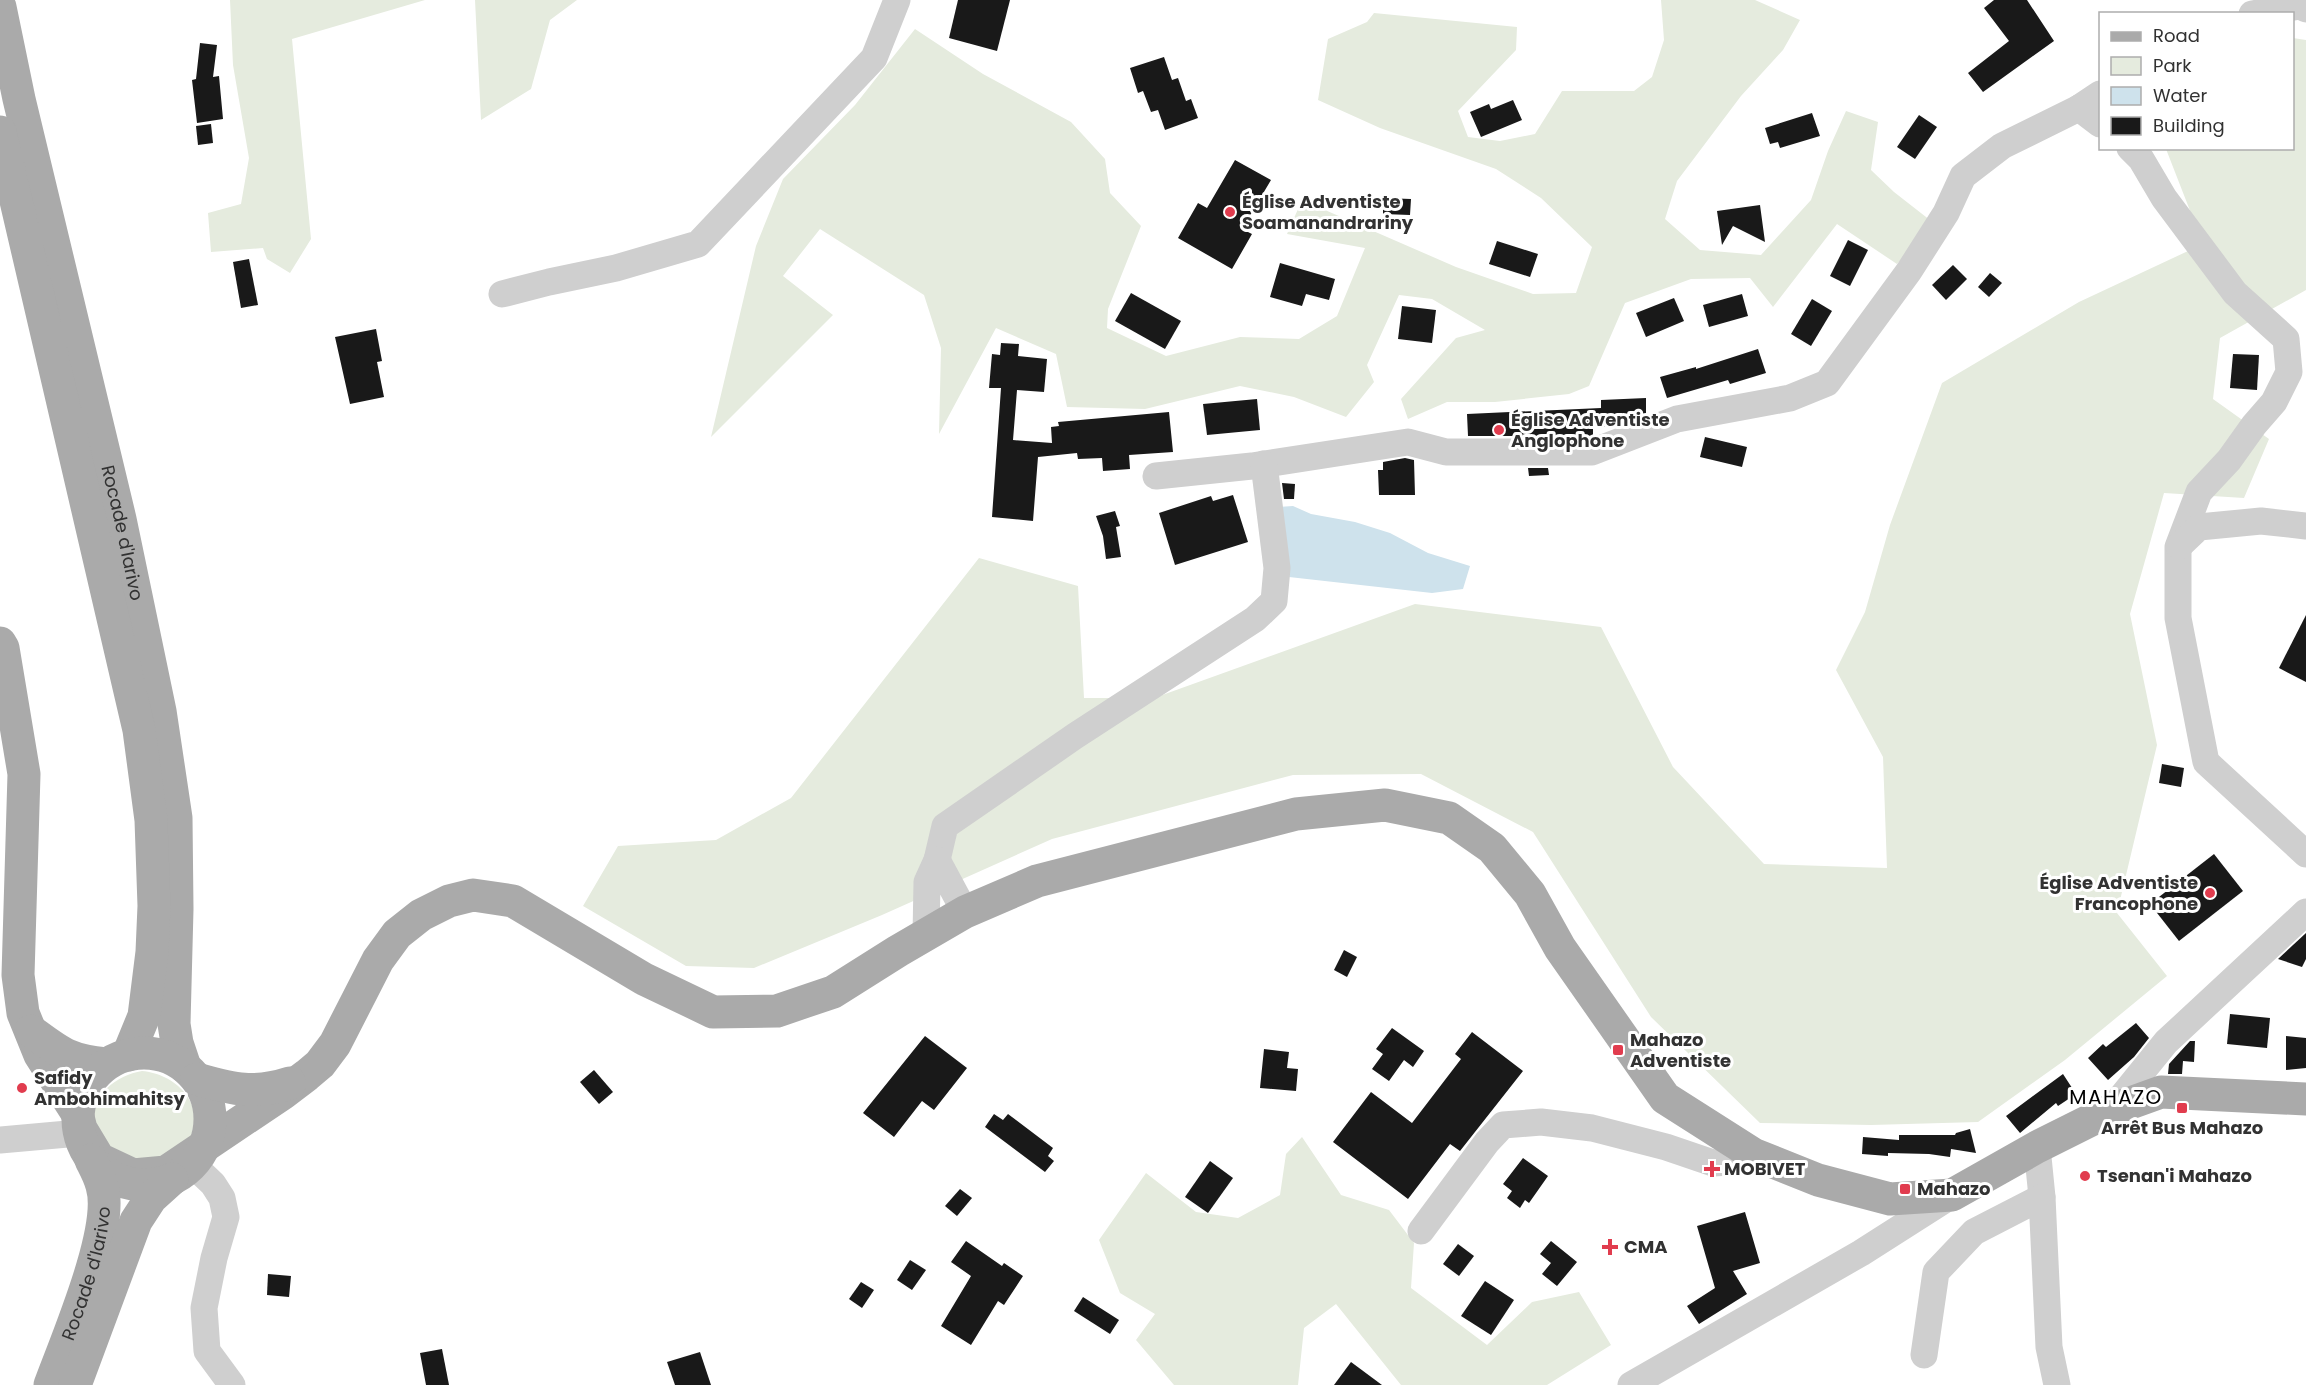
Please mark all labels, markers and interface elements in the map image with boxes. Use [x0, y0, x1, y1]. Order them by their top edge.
legend [2099, 12, 2294, 150]
text: Road [2153, 23, 2200, 48]
text: Park [2153, 53, 2192, 78]
text: Water [2153, 83, 2207, 108]
text: Building [2153, 113, 2225, 138]
place label: Église Adventiste Soamanandrariny [1242, 189, 1414, 235]
marker: Église Adventiste Soamanandrariny [1223, 205, 1237, 219]
place label: Église Adventiste Anglophone [1511, 407, 1670, 453]
marker: Église Adventiste Anglophone [1492, 423, 1506, 437]
street label: Rocade d'Iarivo [95, 462, 150, 603]
place label: Église Adventiste Francophone [2039, 870, 2198, 916]
marker: Église Adventiste Francophone [2203, 886, 2217, 900]
place label: Mahazo Adventiste [1630, 1027, 1731, 1073]
marker: Mahazo Adventiste [1611, 1043, 1625, 1057]
place label: Safidy Ambohimahitsy [34, 1065, 186, 1111]
marker: Safidy Ambohimahitsy [15, 1081, 29, 1095]
district label: MAHAZO [2069, 1083, 2163, 1111]
marker: Arrêt Bus Mahazo [2175, 1101, 2189, 1115]
place label: Arrêt Bus Mahazo [2101, 1115, 2263, 1140]
place label: MOBIVET [1724, 1156, 1806, 1181]
marker: MOBIVET [1705, 1162, 1719, 1176]
place label: Tsenan'i Mahazo [2097, 1163, 2252, 1188]
marker: Tsenan'i Mahazo [2078, 1169, 2092, 1183]
place label: Mahazo [1917, 1176, 1991, 1201]
marker: Mahazo [1898, 1182, 1912, 1196]
street label: Rocade d'Iarivo [55, 1205, 116, 1344]
place label: CMA [1624, 1234, 1668, 1259]
marker: CMA [1601, 1238, 1619, 1256]

